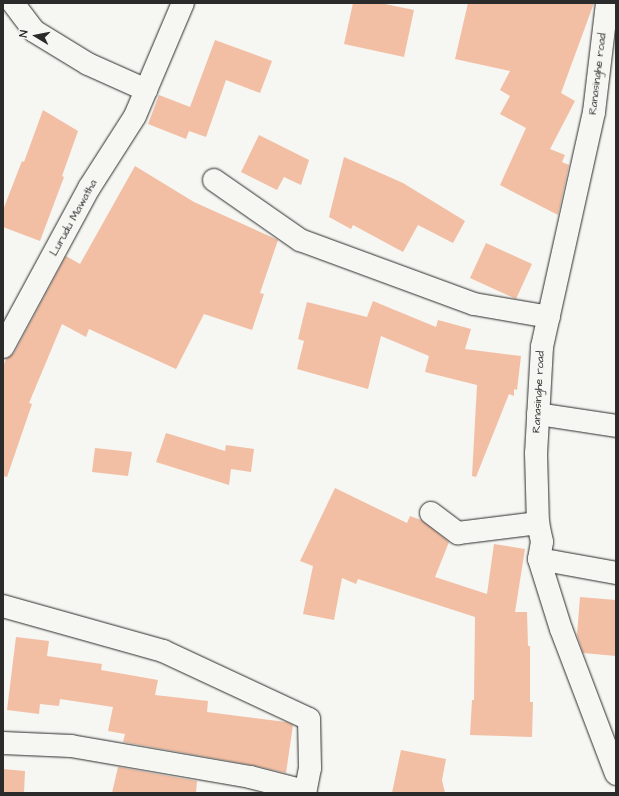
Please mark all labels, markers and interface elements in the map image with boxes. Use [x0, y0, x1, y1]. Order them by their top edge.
north arrow [16, 16, 56, 56]
text: N [16, 29, 32, 39]
street label: Ranasinghe road [586, 32, 610, 116]
street label: Lurudu Mawatha [48, 178, 100, 258]
street label: Ranasinghe road [530, 351, 548, 433]

